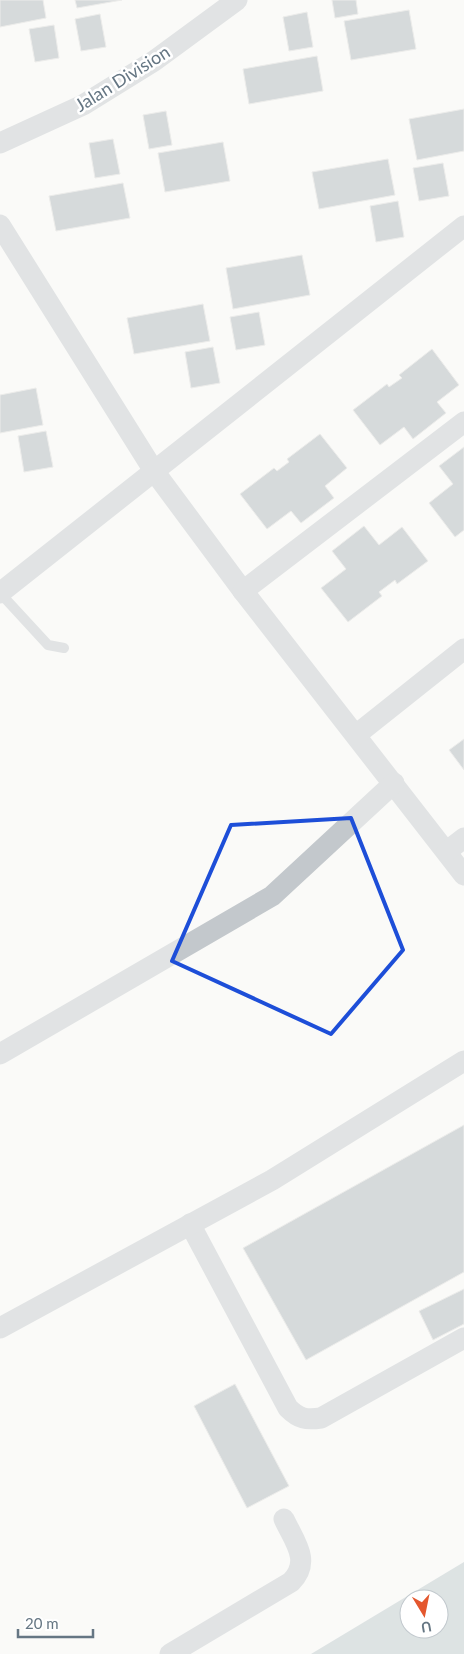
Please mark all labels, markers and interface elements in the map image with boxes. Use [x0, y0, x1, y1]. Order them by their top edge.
street label: Jalan Division [70, 40, 174, 116]
north arrow [399, 1589, 449, 1639]
scale bar [18, 1606, 92, 1638]
text: 20 m [25, 1614, 59, 1632]
text: U [420, 1618, 433, 1637]

